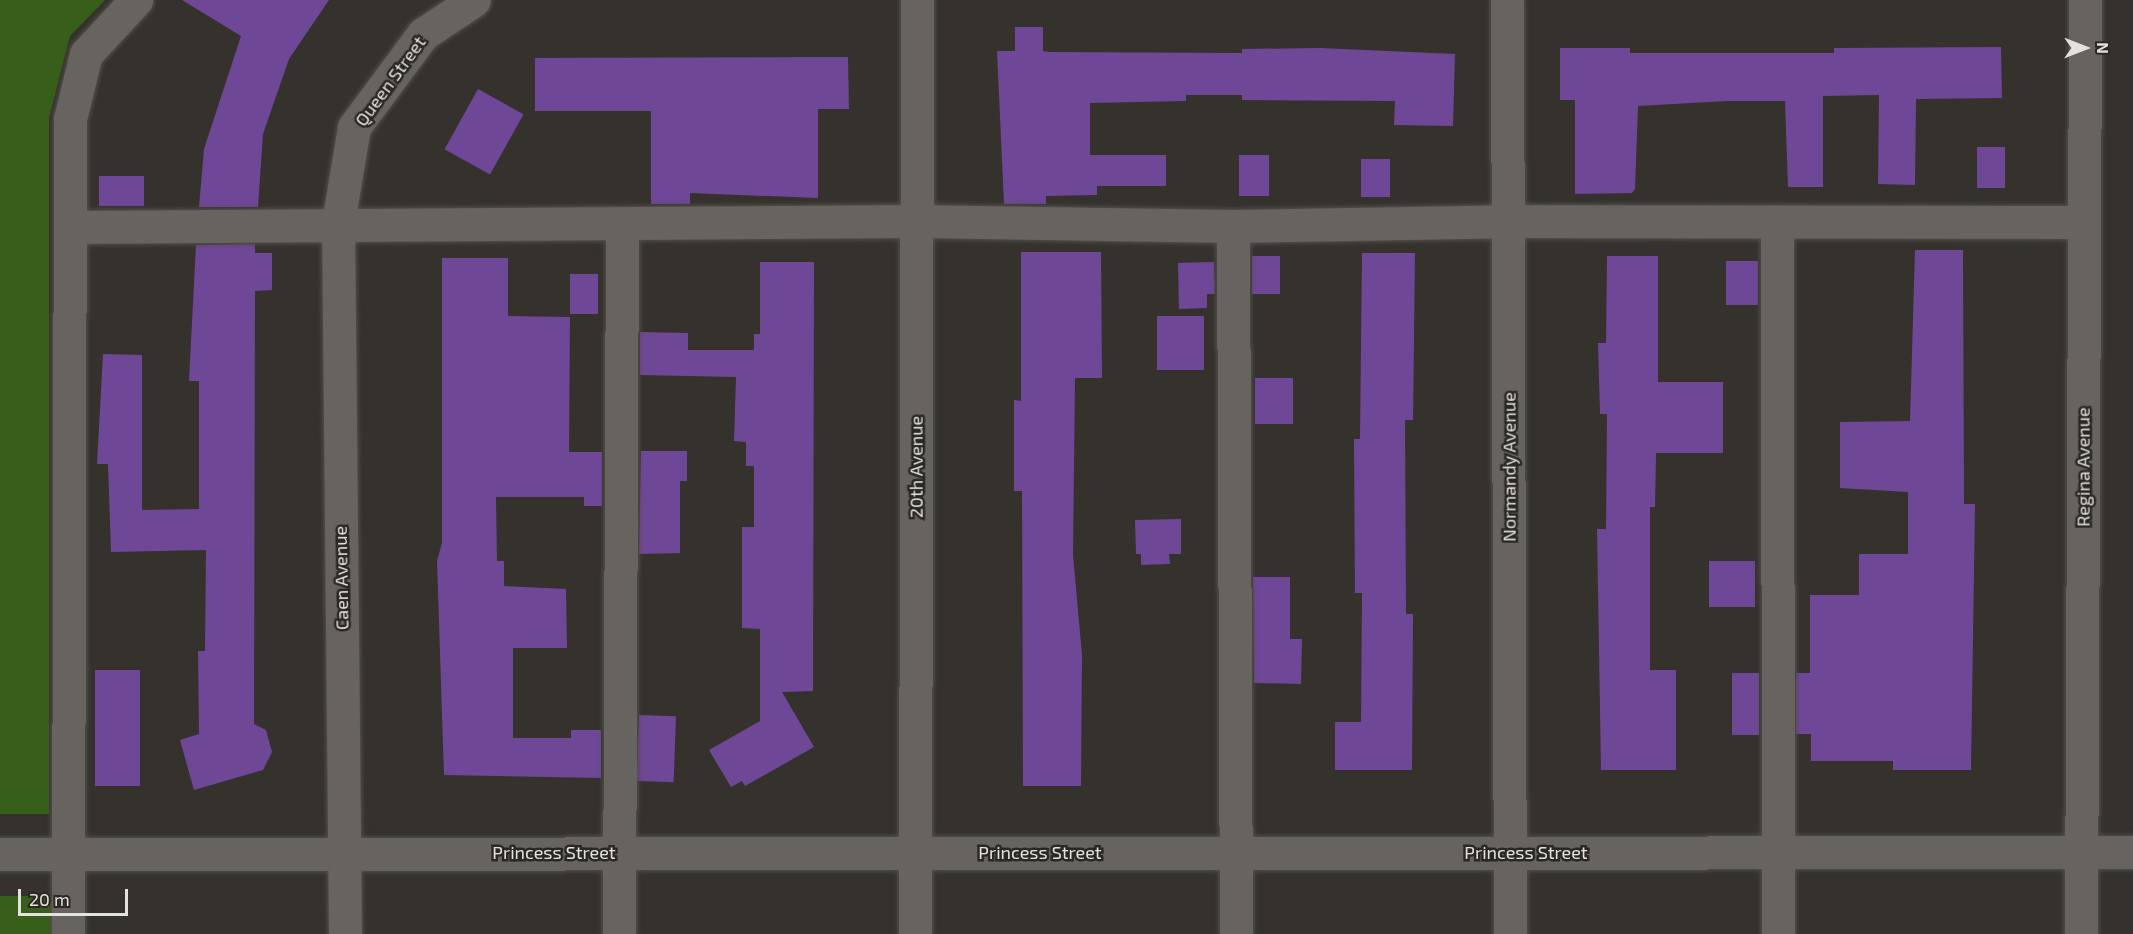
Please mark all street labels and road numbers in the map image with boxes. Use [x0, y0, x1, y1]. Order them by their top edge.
street label: Queen Street [350, 32, 430, 130]
street label: Normandy Avenue [1498, 392, 1520, 542]
street label: Regina Avenue [2072, 407, 2094, 527]
street label: 20th Avenue [905, 416, 927, 518]
street label: Caen Avenue [329, 526, 353, 630]
street label: Princess Street [492, 841, 616, 863]
street label: Princess Street [978, 841, 1102, 863]
street label: Princess Street [1464, 841, 1588, 863]

